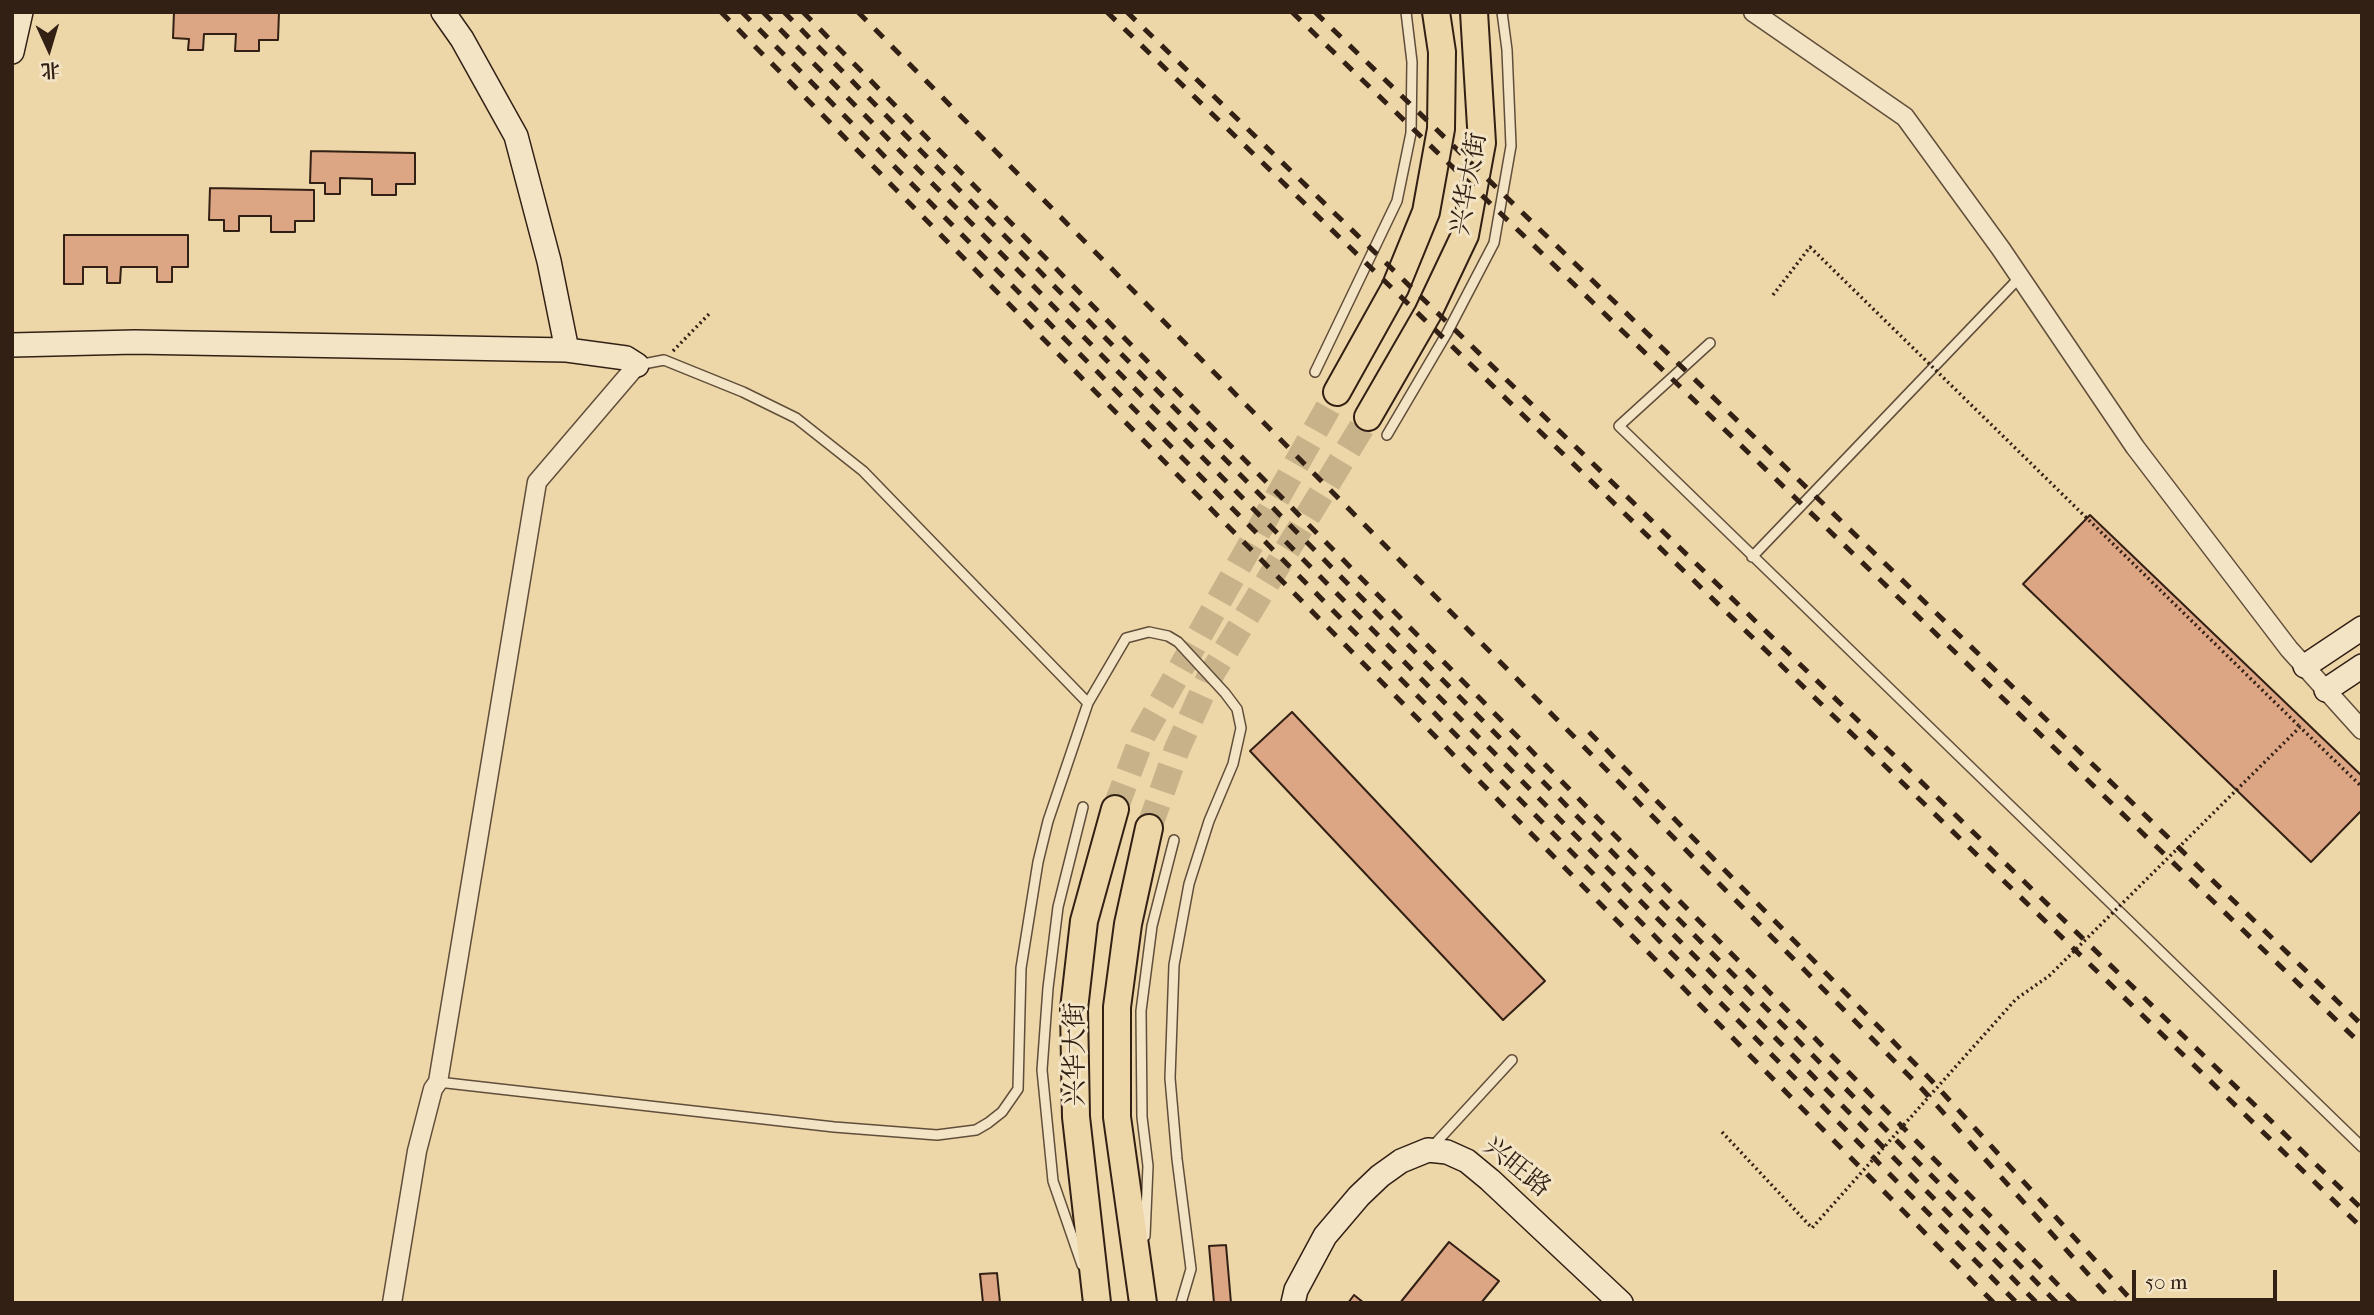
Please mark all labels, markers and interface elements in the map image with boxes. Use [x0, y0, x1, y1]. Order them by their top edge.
north arrow [14, 14, 84, 84]
text: 北 [40, 58, 61, 82]
street label: 兴华大街 [1446, 130, 1494, 238]
street label: 兴华大街 [1061, 1002, 1093, 1106]
street label: 兴旺路 [1476, 1131, 1556, 1205]
scale bar [2136, 1256, 2281, 1300]
text: 50 m [2145, 1270, 2188, 1294]

